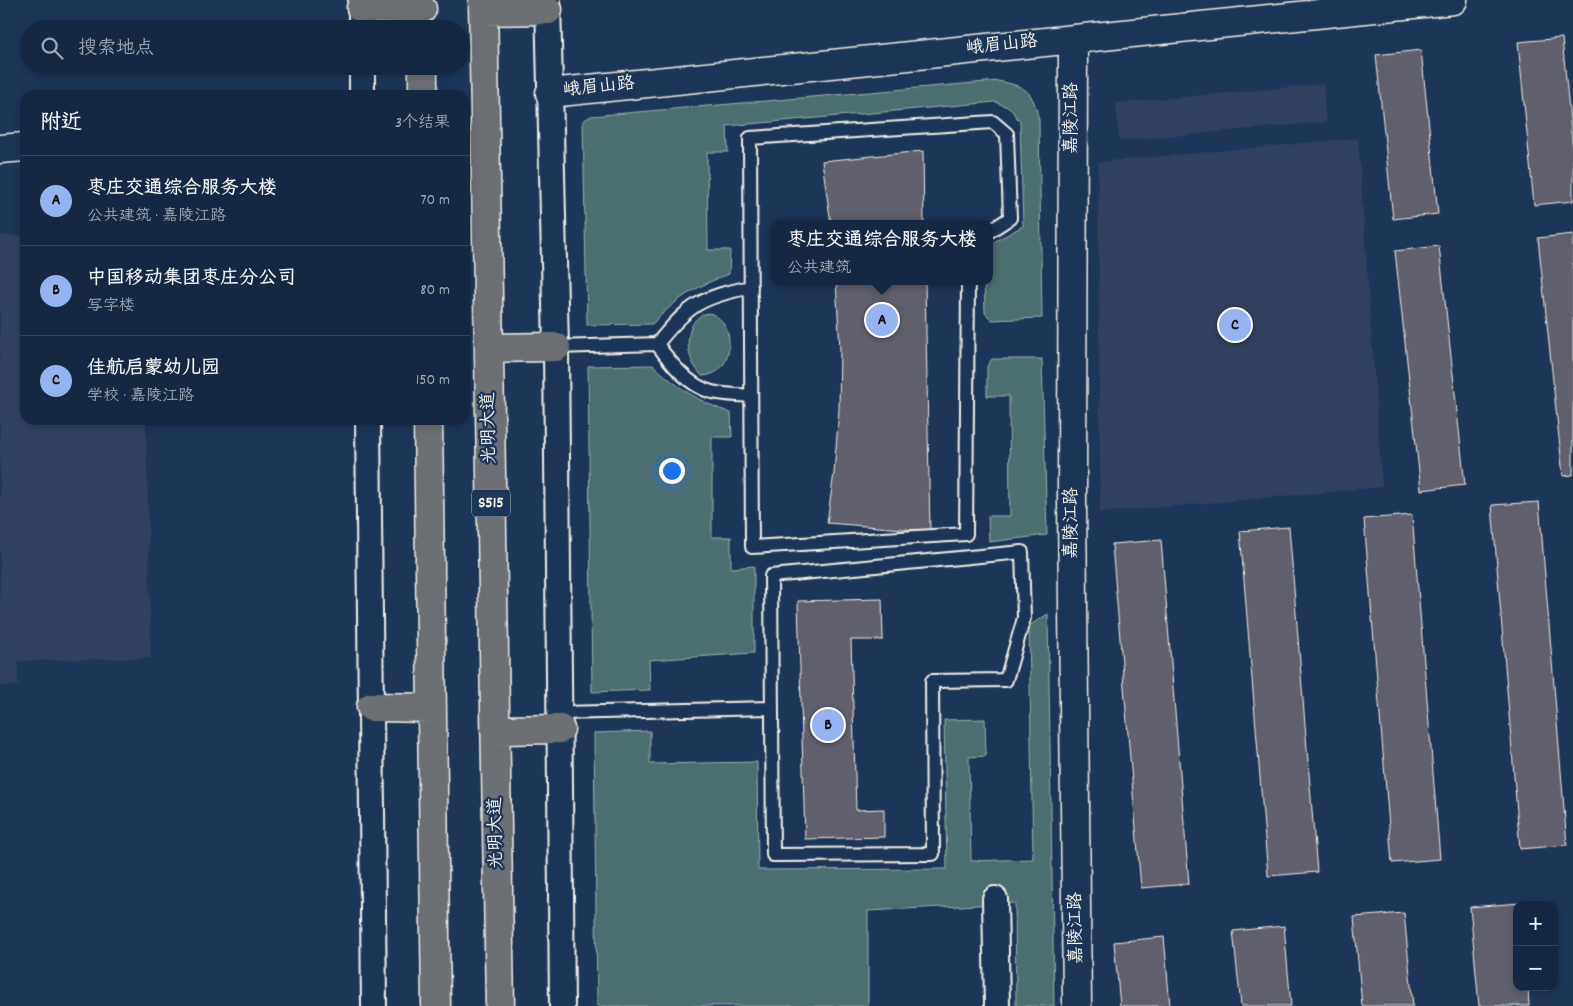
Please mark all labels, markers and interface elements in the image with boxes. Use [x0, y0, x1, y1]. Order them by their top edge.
search box [20, 20, 470, 75]
street label: 峨眉山路 [965, 30, 1039, 62]
icon: search [38, 34, 66, 62]
text: 搜索地点 [78, 36, 154, 63]
street label: 峨眉山路 [562, 72, 636, 104]
street label: 嘉陵江路 [1060, 82, 1085, 154]
text: 附近 [40, 109, 82, 139]
text: 3个结果 [395, 112, 450, 135]
text: 枣庄交通综合服务大楼 [87, 176, 277, 203]
text: A [52, 189, 60, 212]
text: 70 m [420, 189, 450, 212]
text: 公共建筑 · 嘉陵江路 [87, 205, 226, 228]
popup [771, 220, 993, 285]
text: 枣庄交通综合服务大楼 [787, 228, 977, 255]
text: 公共建筑 [787, 257, 851, 280]
text: 中国移动集团枣庄分公司 [87, 266, 296, 293]
text: B [52, 279, 60, 302]
text: 80 m [420, 279, 450, 302]
text: 写字楼 [87, 295, 135, 318]
pin: A [866, 301, 898, 339]
pin: C [1219, 306, 1251, 344]
text: 佳航启蒙幼儿园 [87, 356, 220, 383]
text: C [52, 369, 60, 392]
text: 150 m [416, 369, 450, 392]
text: 学校 · 嘉陵江路 [87, 385, 194, 408]
street label: 光明大道 [477, 392, 503, 464]
your location [659, 458, 685, 484]
street label: 嘉陵江路 [1060, 487, 1085, 559]
road number: S515 [472, 489, 510, 516]
pin: B [812, 706, 844, 744]
street label: 光明大道 [484, 797, 510, 869]
street label: 嘉陵江路 [1064, 892, 1090, 964]
map controls [1513, 901, 1558, 991]
button: + [1513, 901, 1558, 946]
button: − [1513, 946, 1558, 991]

